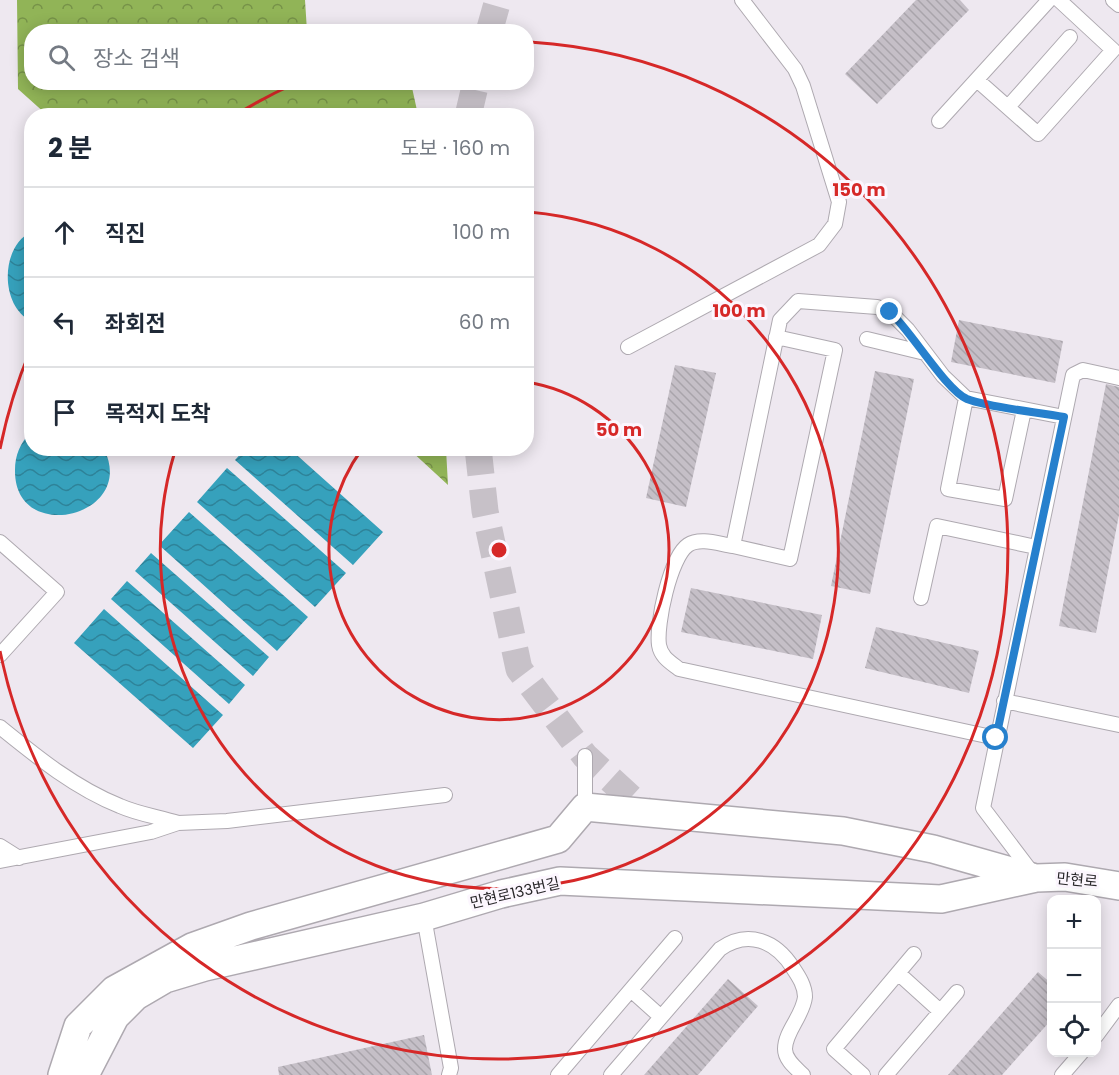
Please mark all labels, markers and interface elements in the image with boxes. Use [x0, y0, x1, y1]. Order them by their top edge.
search box [24, 24, 534, 90]
icon: search [45, 41, 78, 74]
text: 장소 검색 [93, 43, 180, 74]
text: 2 분 [48, 130, 92, 166]
text: 도보 · 160 m [401, 134, 510, 162]
text: 150 m [832, 177, 886, 202]
icon: ahead [48, 216, 81, 249]
text: 직진 [105, 218, 145, 249]
text: 100 m [453, 218, 510, 246]
text: 100 m [712, 298, 766, 323]
route end [876, 298, 902, 324]
icon: left [48, 306, 81, 339]
text: 좌회전 [105, 308, 166, 339]
text: 60 m [459, 308, 510, 336]
icon: arrive [48, 396, 81, 429]
text: 목적지 도착 [105, 398, 211, 429]
text: 50 m [596, 417, 642, 442]
centre of rings [489, 540, 509, 560]
route start [982, 724, 1008, 750]
street label: 만현로 [1056, 867, 1099, 892]
street label: 만현로133번길 [468, 872, 562, 913]
map controls [1047, 895, 1101, 1057]
button: + [1047, 895, 1101, 949]
button: − [1047, 949, 1101, 1003]
button: locate [1047, 1003, 1101, 1057]

